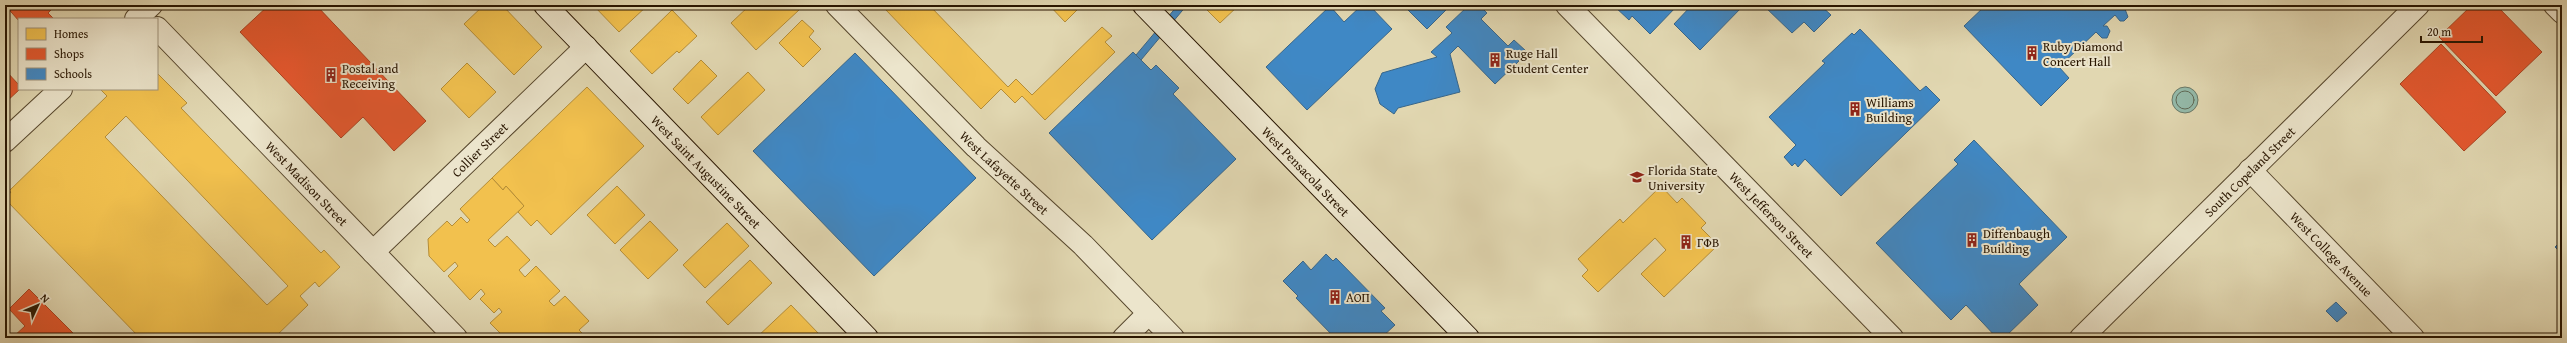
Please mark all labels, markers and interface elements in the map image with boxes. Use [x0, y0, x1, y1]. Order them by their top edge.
legend [18, 18, 158, 90]
scale bar [2421, 18, 2482, 44]
text: 20 m [2427, 23, 2451, 40]
text: Homes [54, 25, 89, 42]
place label: Ruby Diamond Concert Hall [2043, 37, 2123, 71]
place label: Ruge Hall Student Center [1506, 44, 1589, 78]
text: Shops [54, 45, 84, 62]
building icon: Ruby Diamond Concert Hall [2024, 45, 2040, 61]
building icon: Ruge Hall Student Center [1487, 52, 1503, 68]
place label: Postal and Receiving [342, 59, 398, 93]
text: Schools [54, 65, 92, 82]
building icon: Postal and Receiving [323, 67, 339, 83]
place label: Williams Building [1866, 93, 1914, 127]
building icon: Williams Building [1847, 101, 1863, 117]
street label: West Saint Augustine Street [647, 111, 766, 233]
street label: Collier Street [447, 117, 512, 181]
street label: West Pensacola Street [1257, 122, 1354, 221]
street label: South Copeland Street [2200, 122, 2300, 221]
street label: West Lafayette Street [956, 126, 1054, 219]
street label: West Madison Street [261, 137, 353, 231]
place label: Florida State University [1648, 161, 1717, 195]
street label: West Jefferson Street [1725, 167, 1819, 262]
school or university icon: Florida State University [1629, 169, 1645, 185]
street label: West College Avenue [2286, 207, 2377, 301]
place label: Diffenbaugh Building [1983, 224, 2051, 258]
building icon: Diffenbaugh Building [1964, 232, 1980, 248]
place label: ΓΦΒ [1697, 233, 1719, 252]
building icon: ΓΦΒ [1678, 234, 1694, 250]
north arrow [18, 285, 58, 325]
place label: ΑΟΠ [1346, 288, 1370, 307]
building icon: ΑΟΠ [1327, 289, 1343, 305]
text: N [37, 290, 54, 307]

